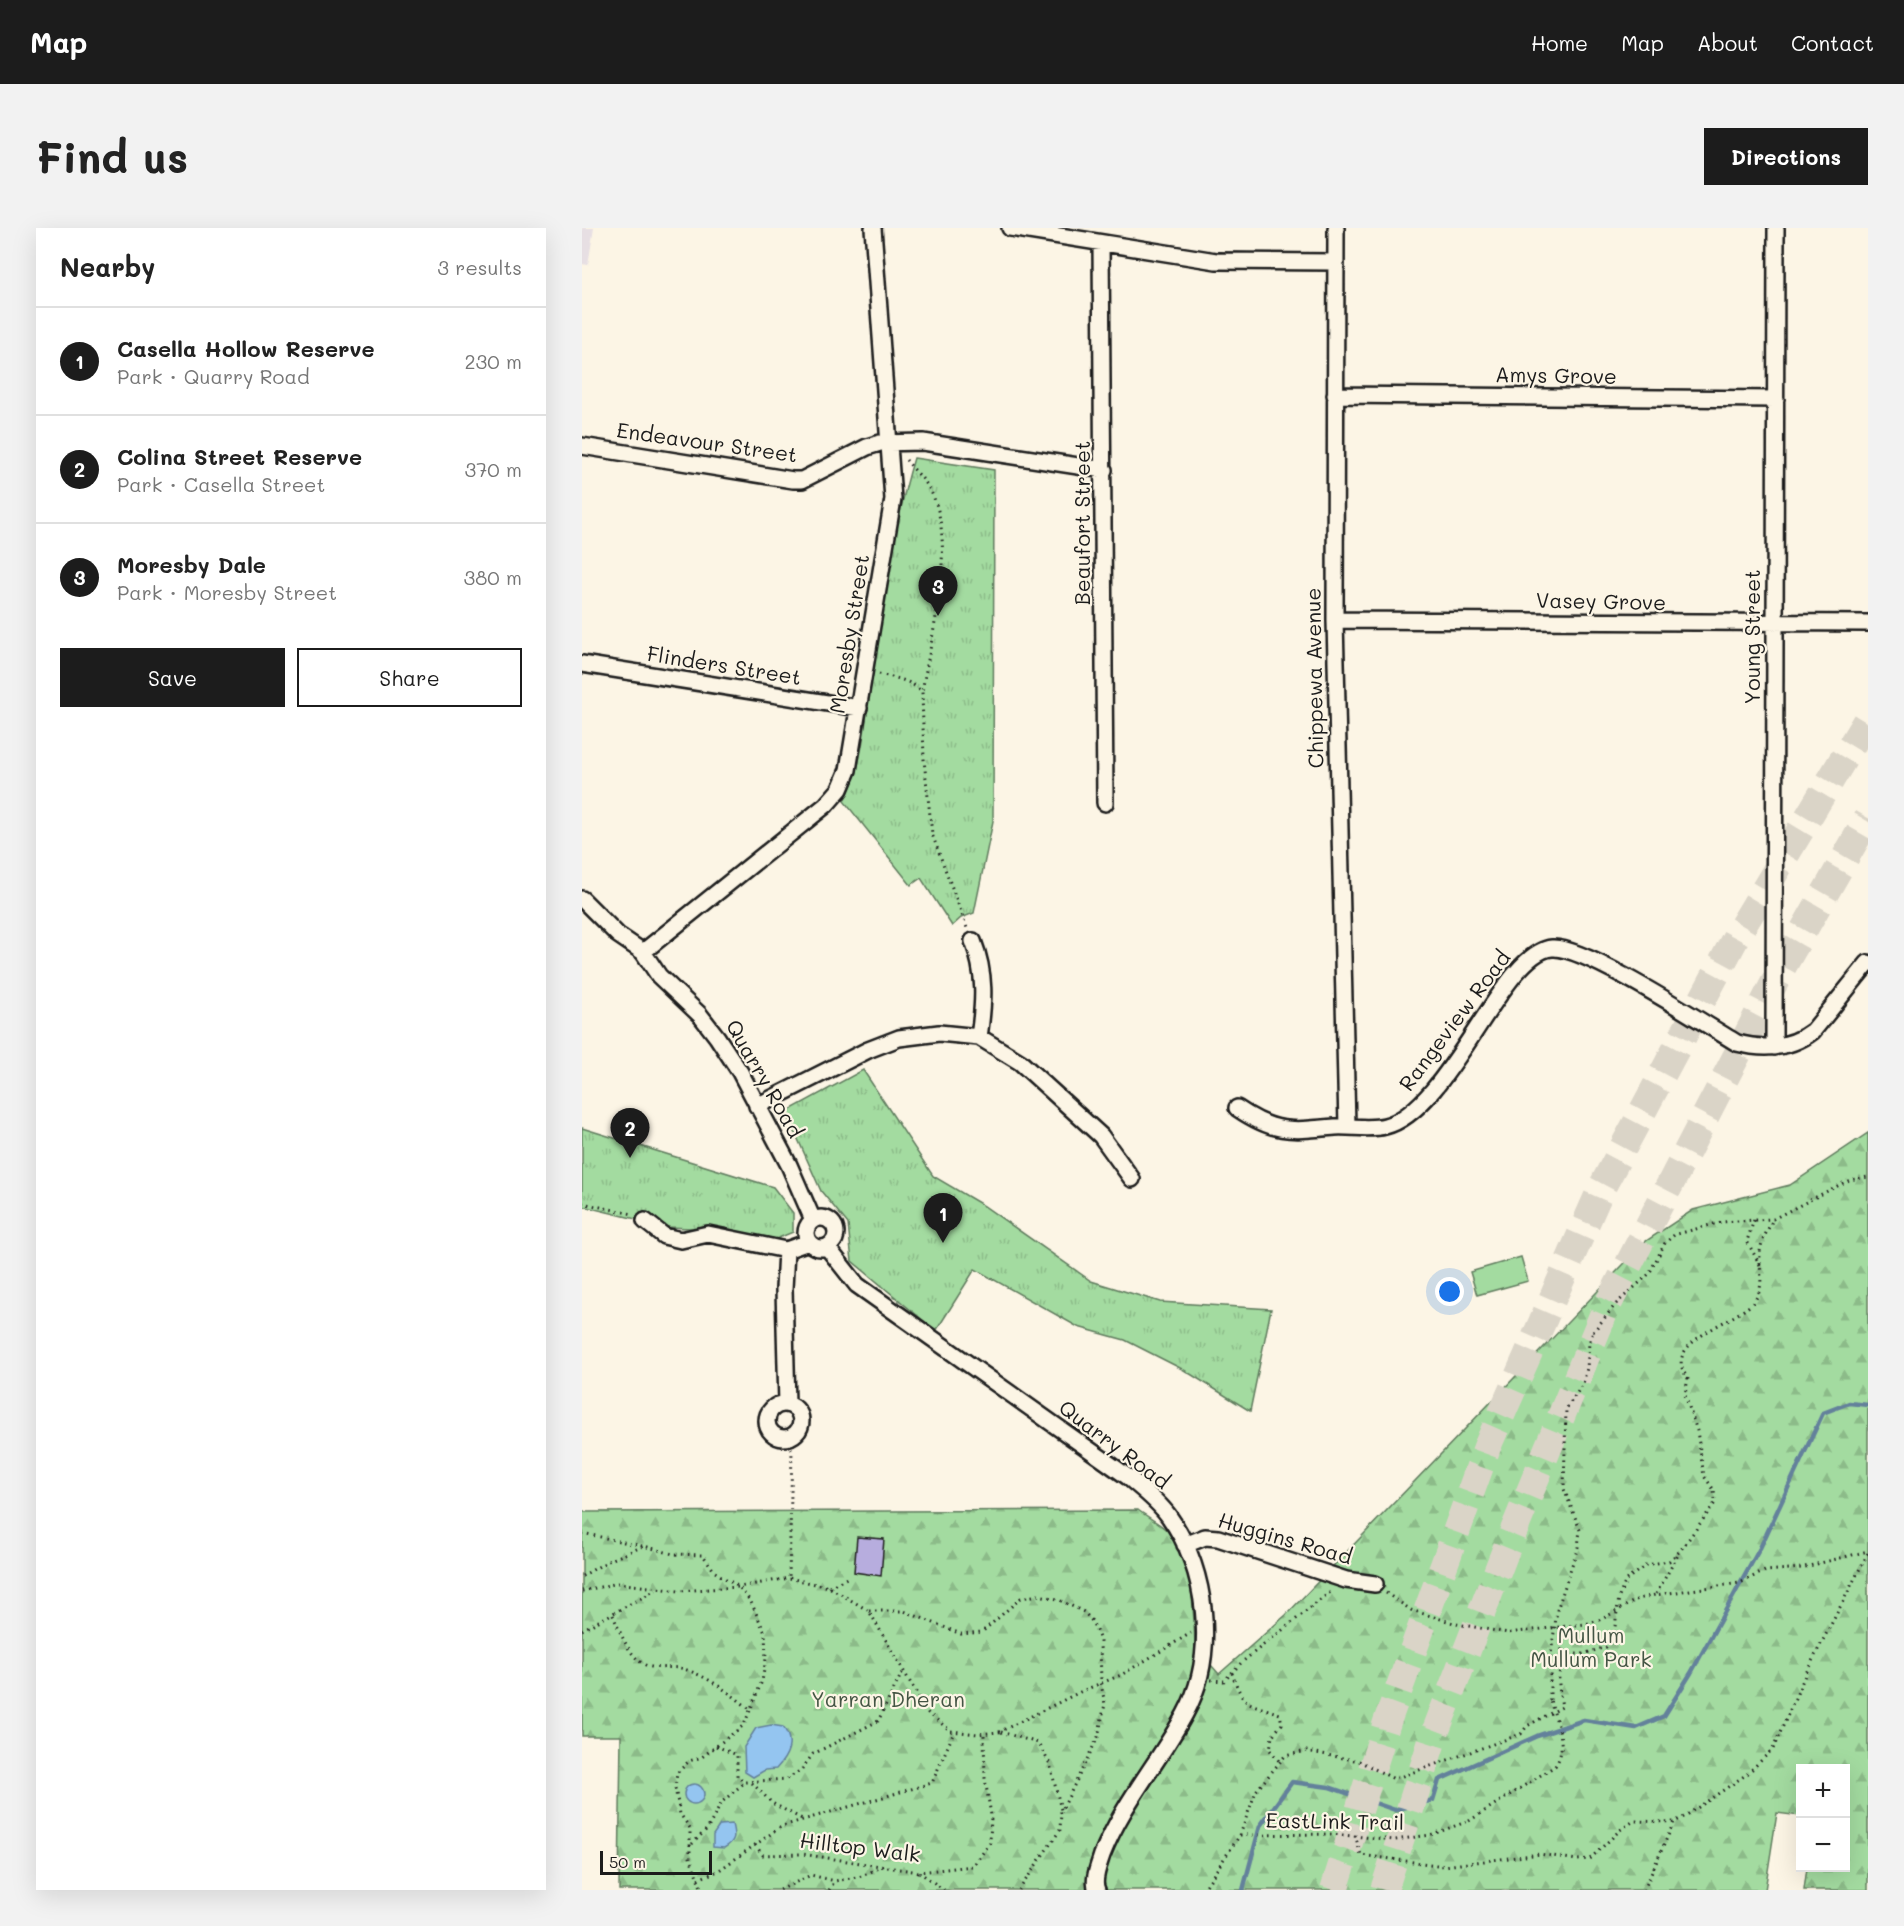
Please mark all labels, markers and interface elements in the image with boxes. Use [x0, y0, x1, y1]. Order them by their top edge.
text: Map [30, 24, 87, 60]
text: Home [1531, 29, 1588, 56]
text: Map [1621, 29, 1664, 56]
text: About [1697, 29, 1758, 56]
text: Contact [1791, 29, 1874, 56]
button: Directions [1704, 128, 1868, 185]
text: Find us [36, 129, 188, 184]
text: Nearby [60, 250, 155, 284]
text: 3 results [437, 254, 522, 280]
text: Casella Hollow Reserve [117, 334, 375, 363]
text: 1 [75, 348, 84, 374]
text: 230 m [464, 348, 522, 374]
street label: Amys Grove [1495, 360, 1617, 389]
text: Park · Quarry Road [117, 363, 310, 389]
street label: Endeavour Street [615, 415, 799, 468]
street label: Beaufort Street [1068, 441, 1095, 605]
text: Colina Street Reserve [117, 442, 362, 471]
text: 2 [74, 456, 85, 482]
text: 370 m [464, 456, 522, 482]
text: Park · Casella Street [117, 471, 325, 497]
text: Moresby Dale [117, 550, 266, 579]
street label: Moresby Street [823, 552, 874, 715]
text: 3 [74, 564, 86, 590]
text: 380 m [464, 564, 522, 590]
pin: 3 [918, 566, 958, 616]
street label: Young Street [1738, 569, 1765, 705]
text: Park · Moresby Street [117, 579, 337, 605]
street label: Vasey Grove [1536, 586, 1666, 615]
street label: Chippewa Avenue [1298, 587, 1329, 769]
street label: Flinders Street [645, 639, 803, 690]
button: Save [60, 648, 285, 707]
button: Share [297, 648, 522, 707]
street label: Rangeview Road [1392, 944, 1516, 1096]
street label: Quarry Road [721, 1014, 810, 1142]
pin: 2 [610, 1108, 650, 1158]
pin: 1 [924, 1194, 962, 1243]
your location [1435, 1277, 1464, 1306]
street label: Quarry Road [1054, 1393, 1176, 1494]
street label: Huggins Road [1215, 1506, 1356, 1570]
park label: Mullum Mullum Park [1530, 1621, 1652, 1672]
park label: Yarran Dheran [811, 1685, 965, 1712]
map controls [1796, 1764, 1850, 1872]
button: + [1796, 1764, 1850, 1818]
street label: EastLink Trail [1266, 1806, 1405, 1835]
button: − [1796, 1818, 1850, 1872]
street label: Hilltop Walk [798, 1826, 922, 1867]
scale bar [600, 1848, 712, 1876]
text: 50 m [609, 1851, 646, 1872]

